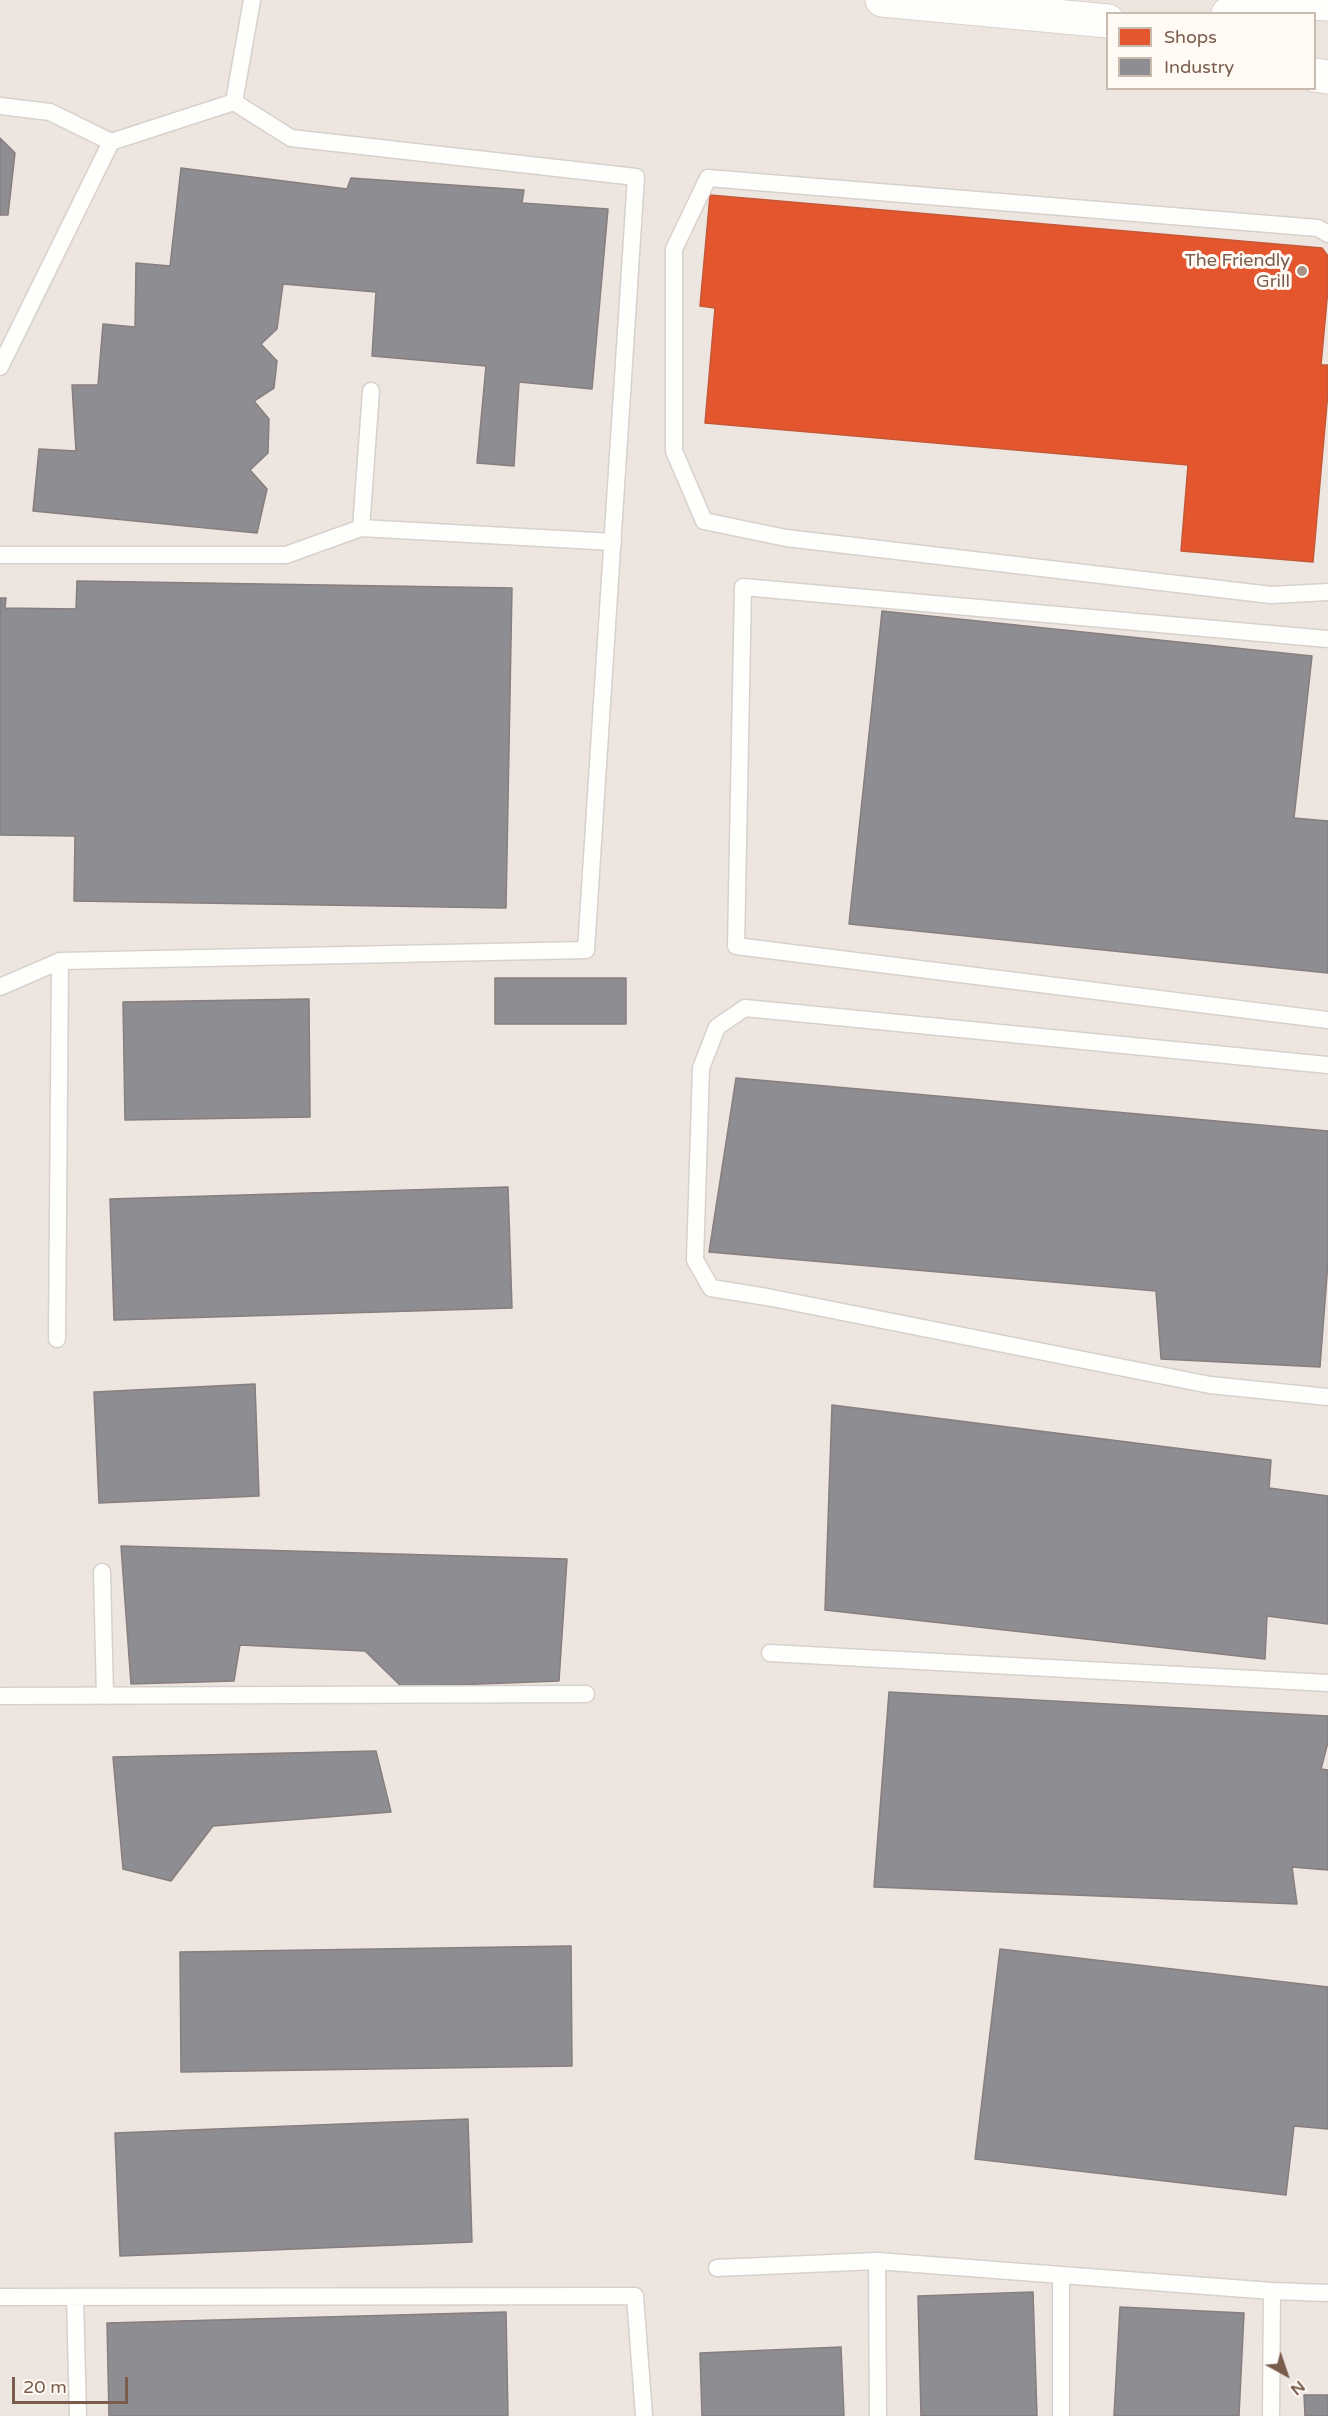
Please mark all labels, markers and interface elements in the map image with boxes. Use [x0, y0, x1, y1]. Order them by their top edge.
legend [1106, 12, 1316, 90]
text: Shops [1164, 26, 1217, 48]
text: Industry [1164, 56, 1234, 78]
place label: The Friendly Grill [1185, 250, 1290, 292]
marker: The Friendly Grill [1295, 264, 1309, 278]
north arrow [1256, 2344, 1316, 2404]
scale bar [15, 2365, 130, 2403]
text: 20 m [23, 2376, 67, 2398]
text: N [1286, 2376, 1309, 2400]

